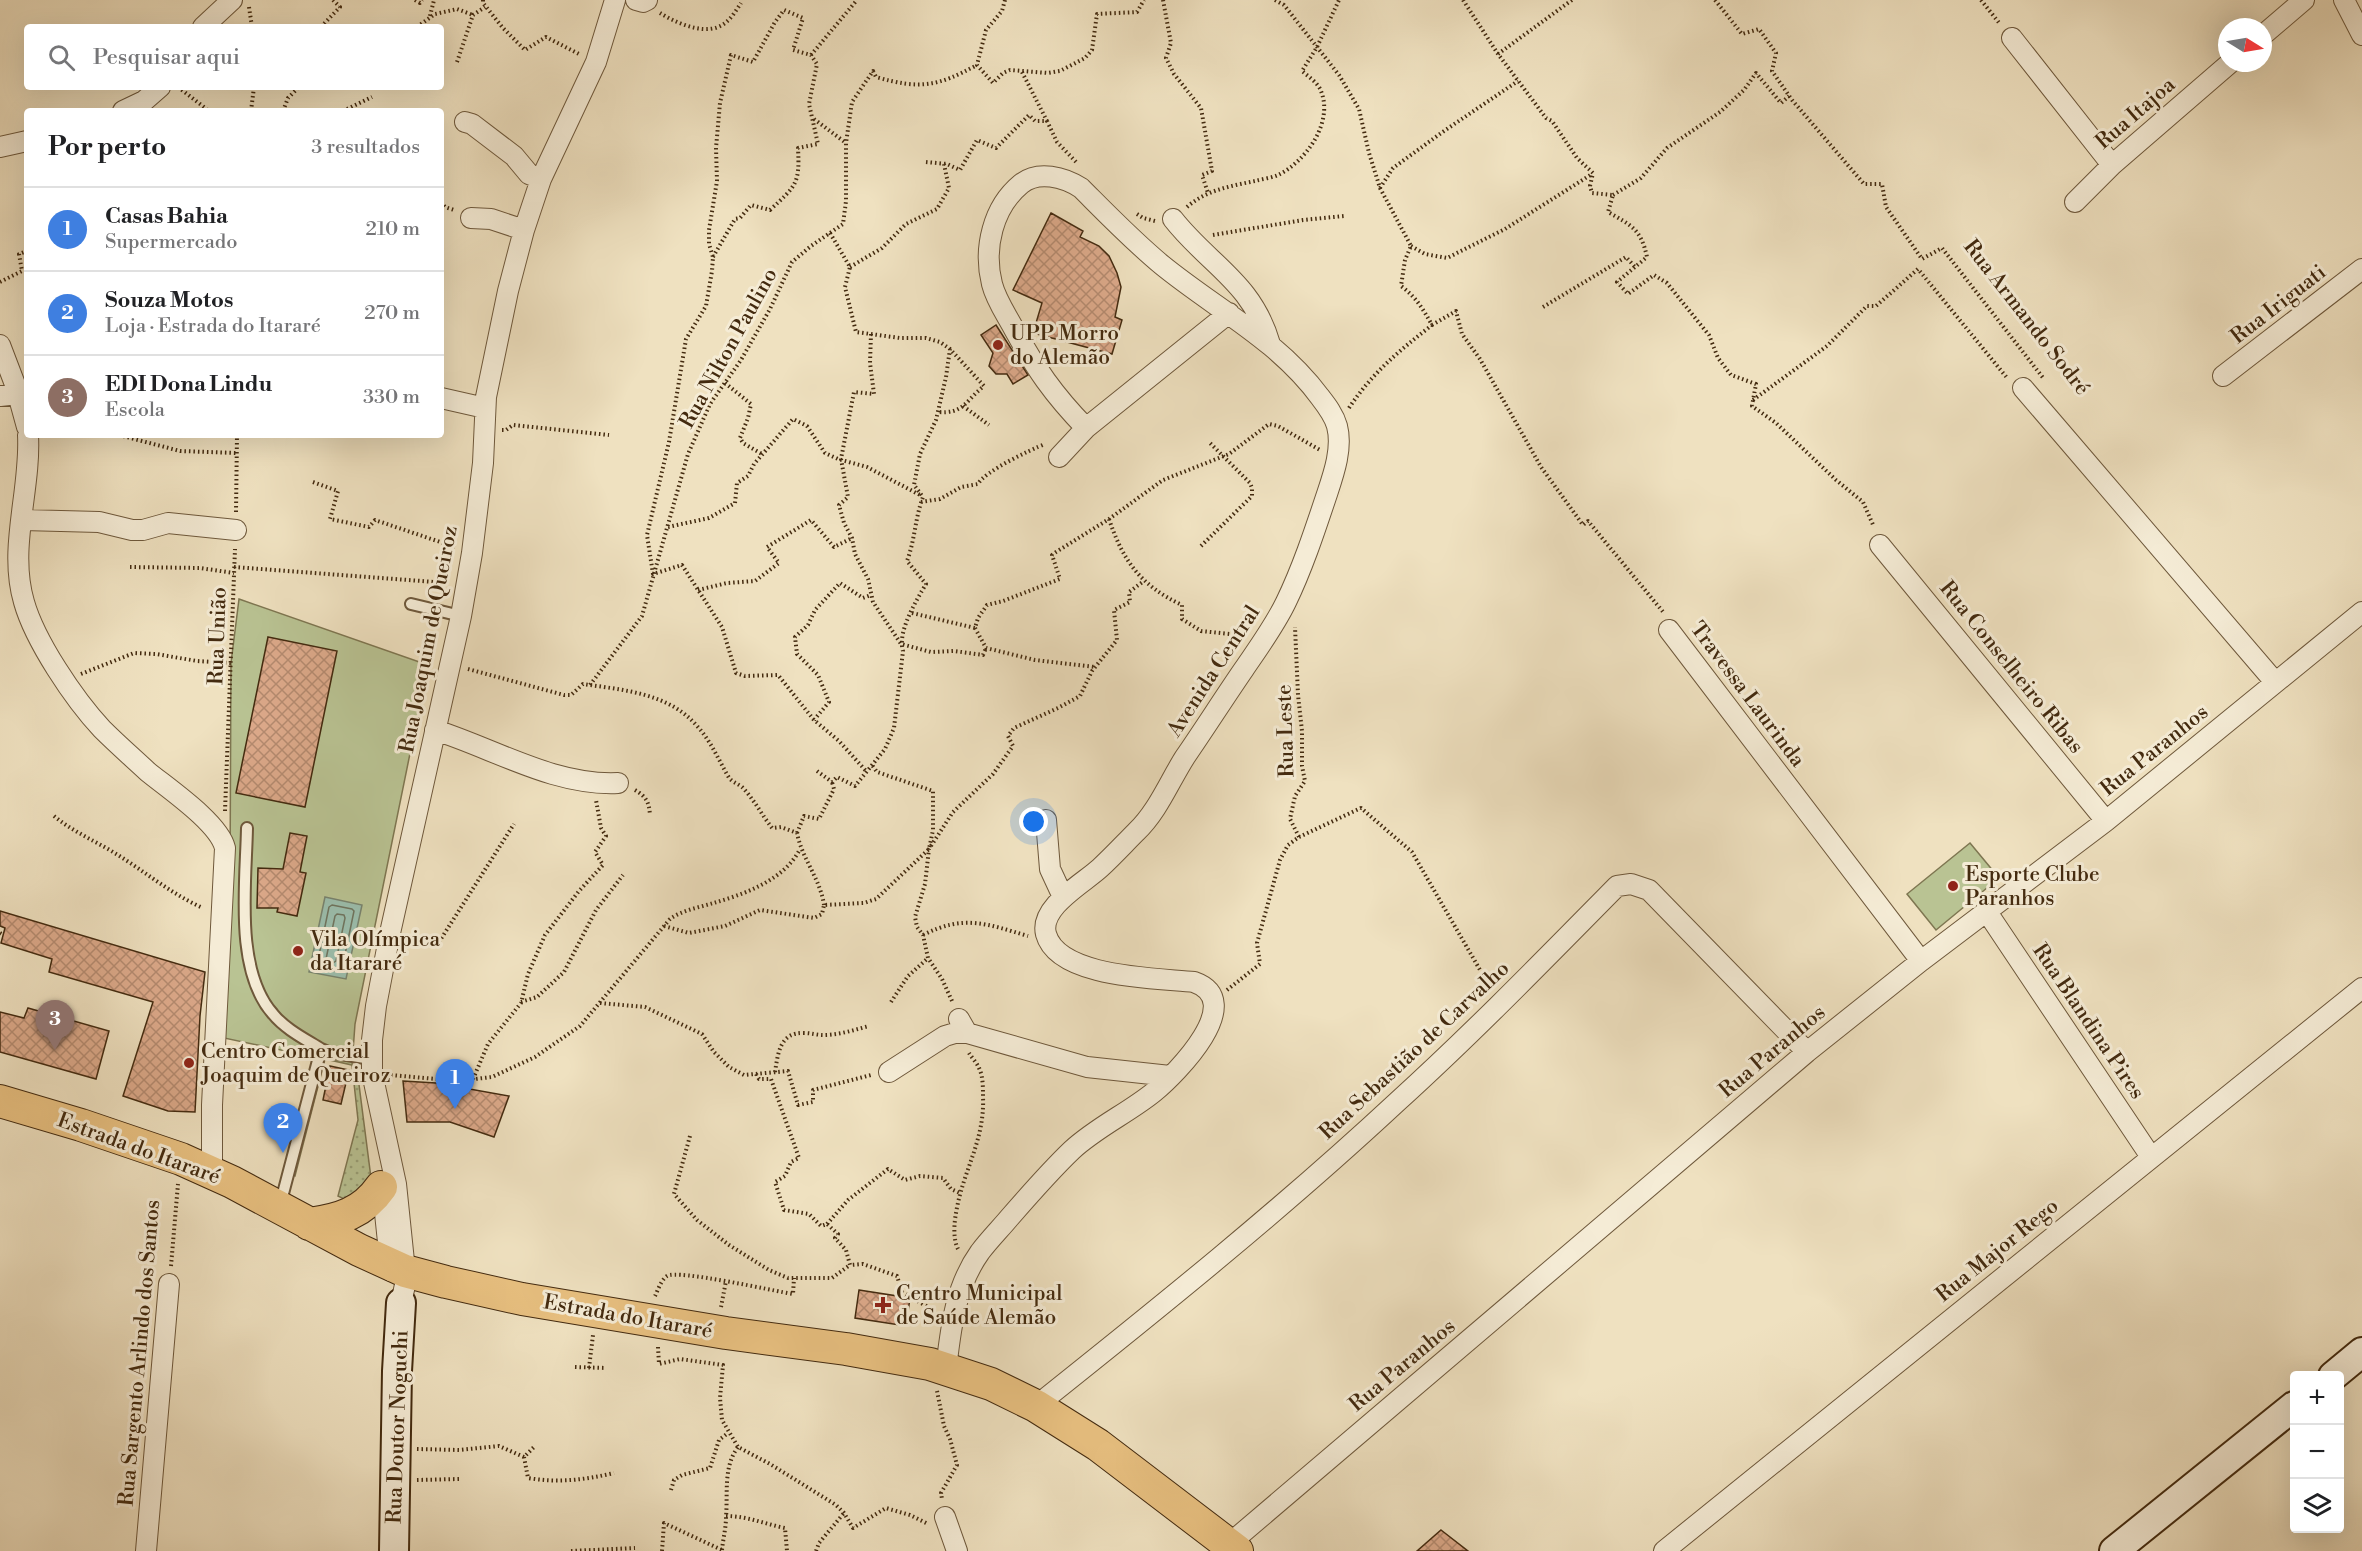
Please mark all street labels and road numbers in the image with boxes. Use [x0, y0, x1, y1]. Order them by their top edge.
street label: Rua Itajoa [2091, 72, 2181, 155]
street label: Rua Armando Sodré [1957, 235, 2095, 401]
street label: Rua Iriguati [2226, 260, 2331, 350]
street label: Rua Nilton Paulino [674, 264, 784, 433]
street label: Rua Joaquim de Queiroz [394, 523, 464, 755]
street label: Rua Conselheiro Ribas [1934, 576, 2089, 759]
street label: Rua União [203, 586, 233, 686]
street label: Avenida Central [1161, 601, 1266, 743]
street label: Travessa Laurinda [1684, 617, 1811, 773]
street label: Rua Leste [1271, 684, 1301, 778]
street label: Rua Paranhos [2096, 699, 2214, 802]
street label: Rua Blandina Pires [2027, 939, 2150, 1104]
street label: Rua Sebastião de Carvalho [1314, 956, 1515, 1146]
street label: Rua Paranhos [1714, 1000, 1831, 1104]
street label: Estrada do Itararé [54, 1107, 224, 1190]
street label: Rua Major Rego [1931, 1193, 2064, 1308]
street label: Rua Sargento Arlindo dos Santos [114, 1199, 166, 1507]
street label: Estrada do Itararé [541, 1289, 714, 1345]
street label: Rua Paranhos [1344, 1314, 1461, 1418]
street label: Rua Doutor Noguchi [382, 1330, 414, 1524]

